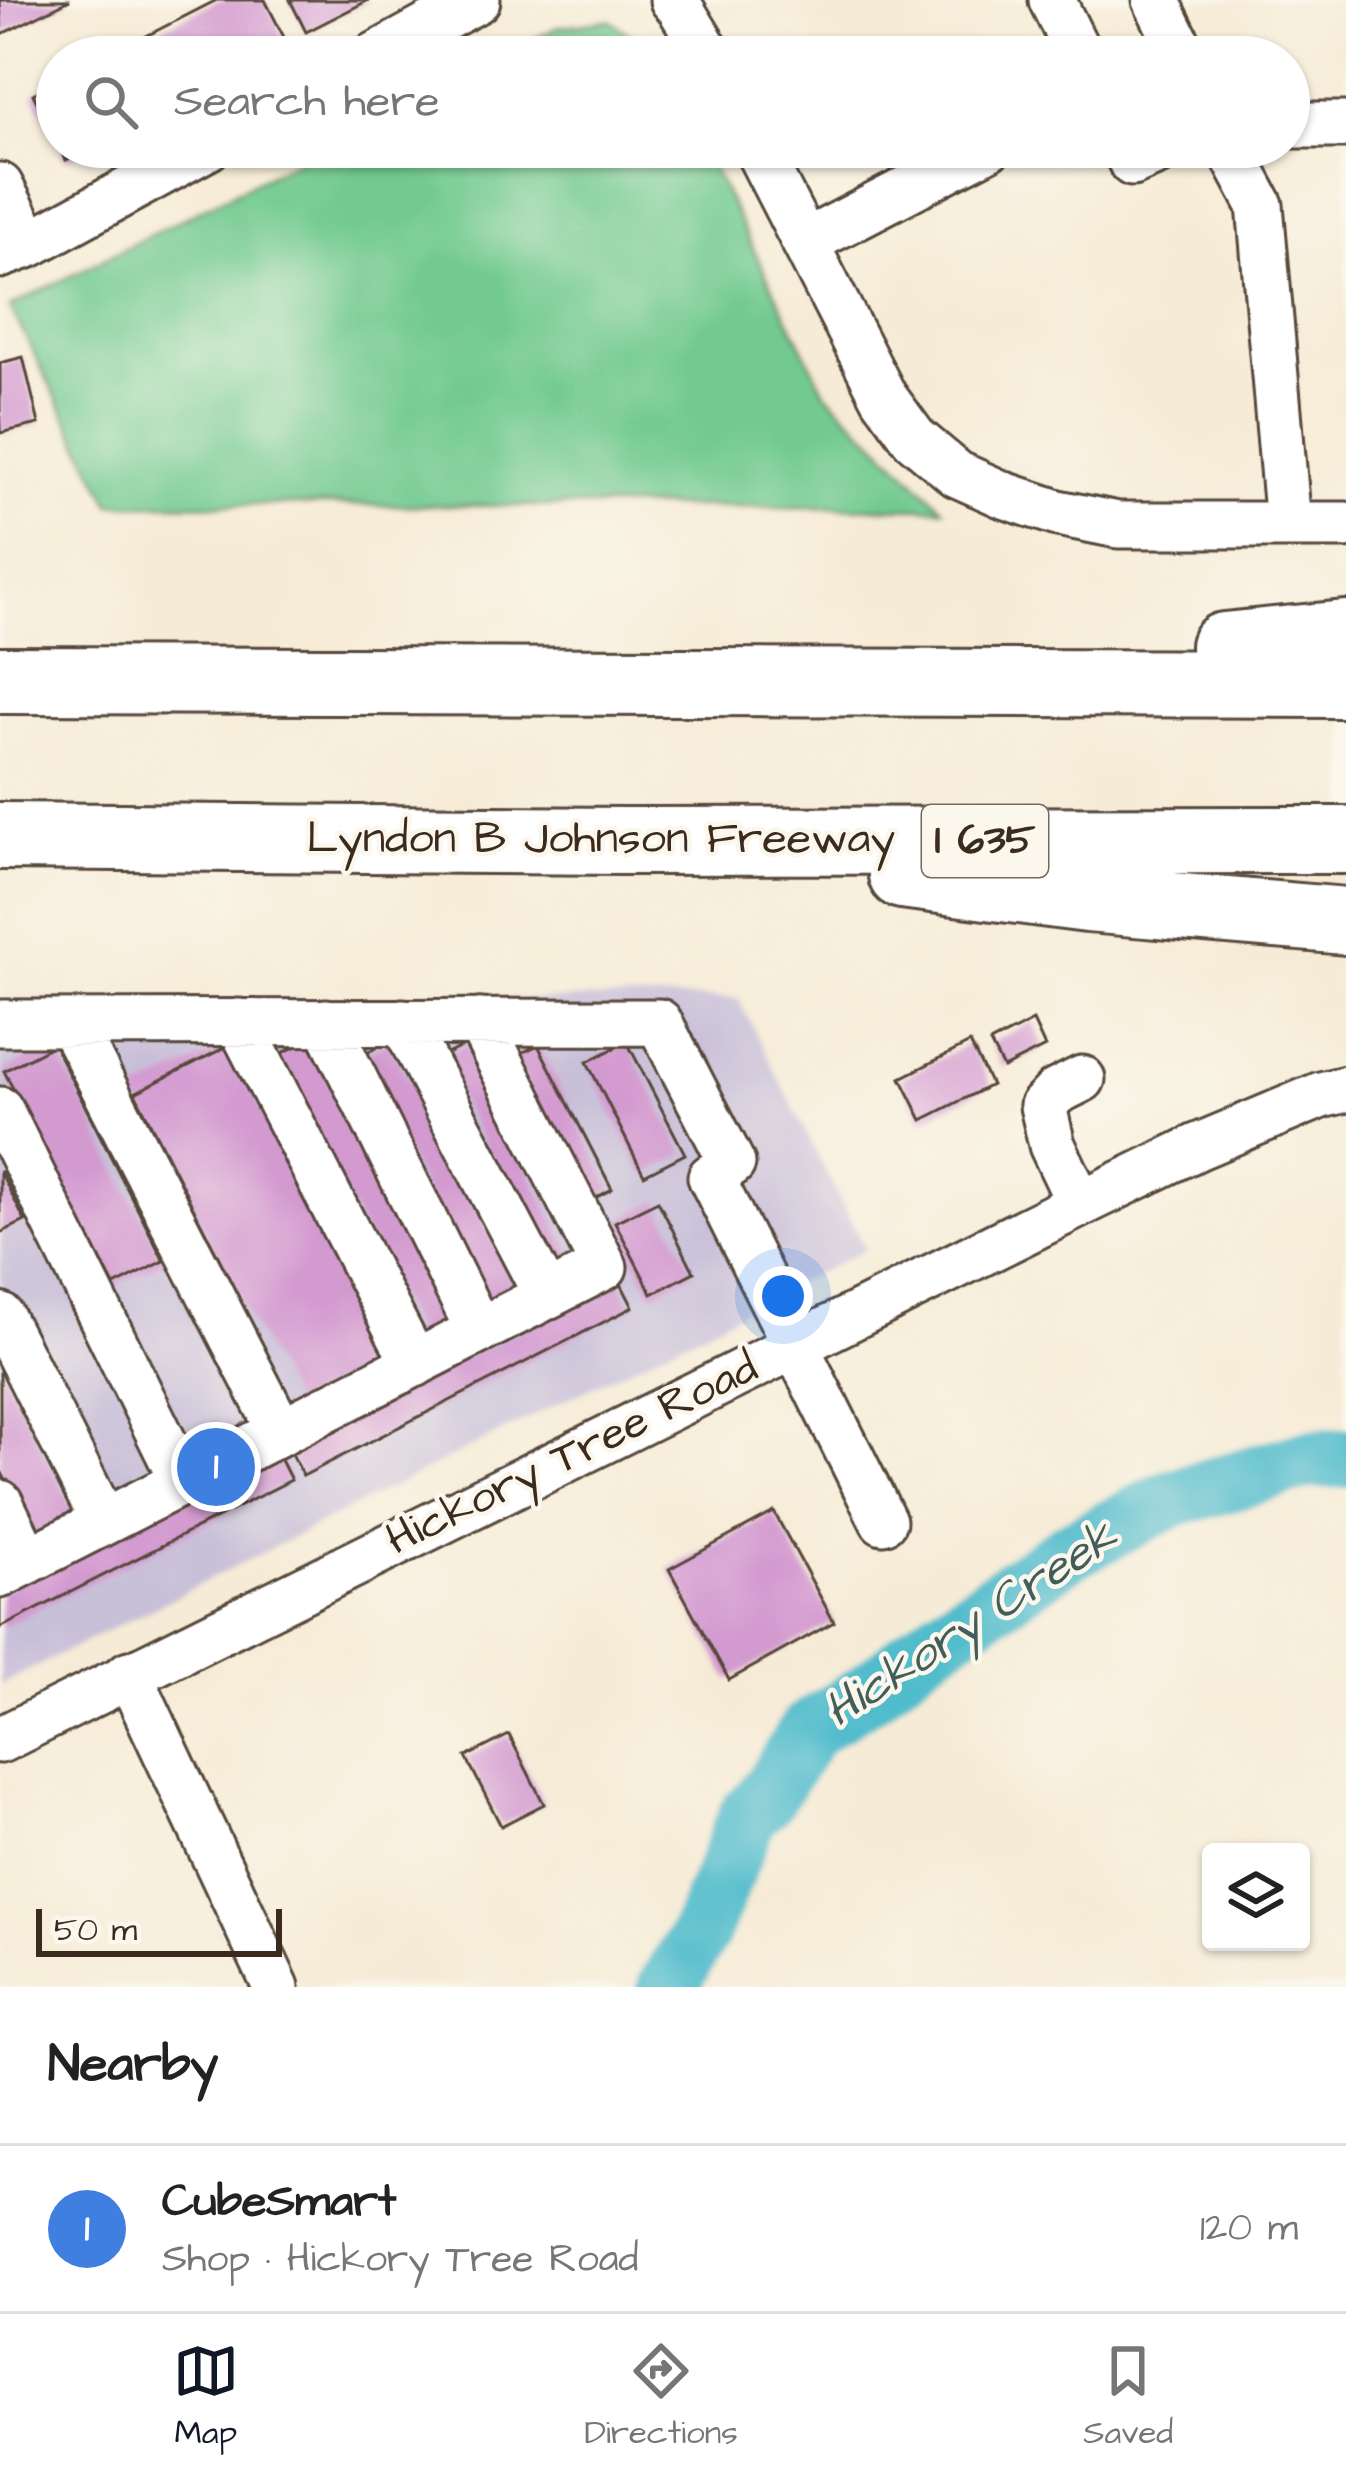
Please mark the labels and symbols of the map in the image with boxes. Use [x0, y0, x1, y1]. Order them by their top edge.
road number: I 635 [922, 805, 1048, 877]
street label: Lyndon B Johnson Freeway [307, 808, 895, 871]
your location [753, 1266, 813, 1326]
street label: Hickory Tree Road [376, 1337, 768, 1572]
pin: 1 [177, 1422, 255, 1512]
water label: Hickory Creek [812, 1504, 1132, 1744]
scale bar [36, 1903, 282, 1956]

